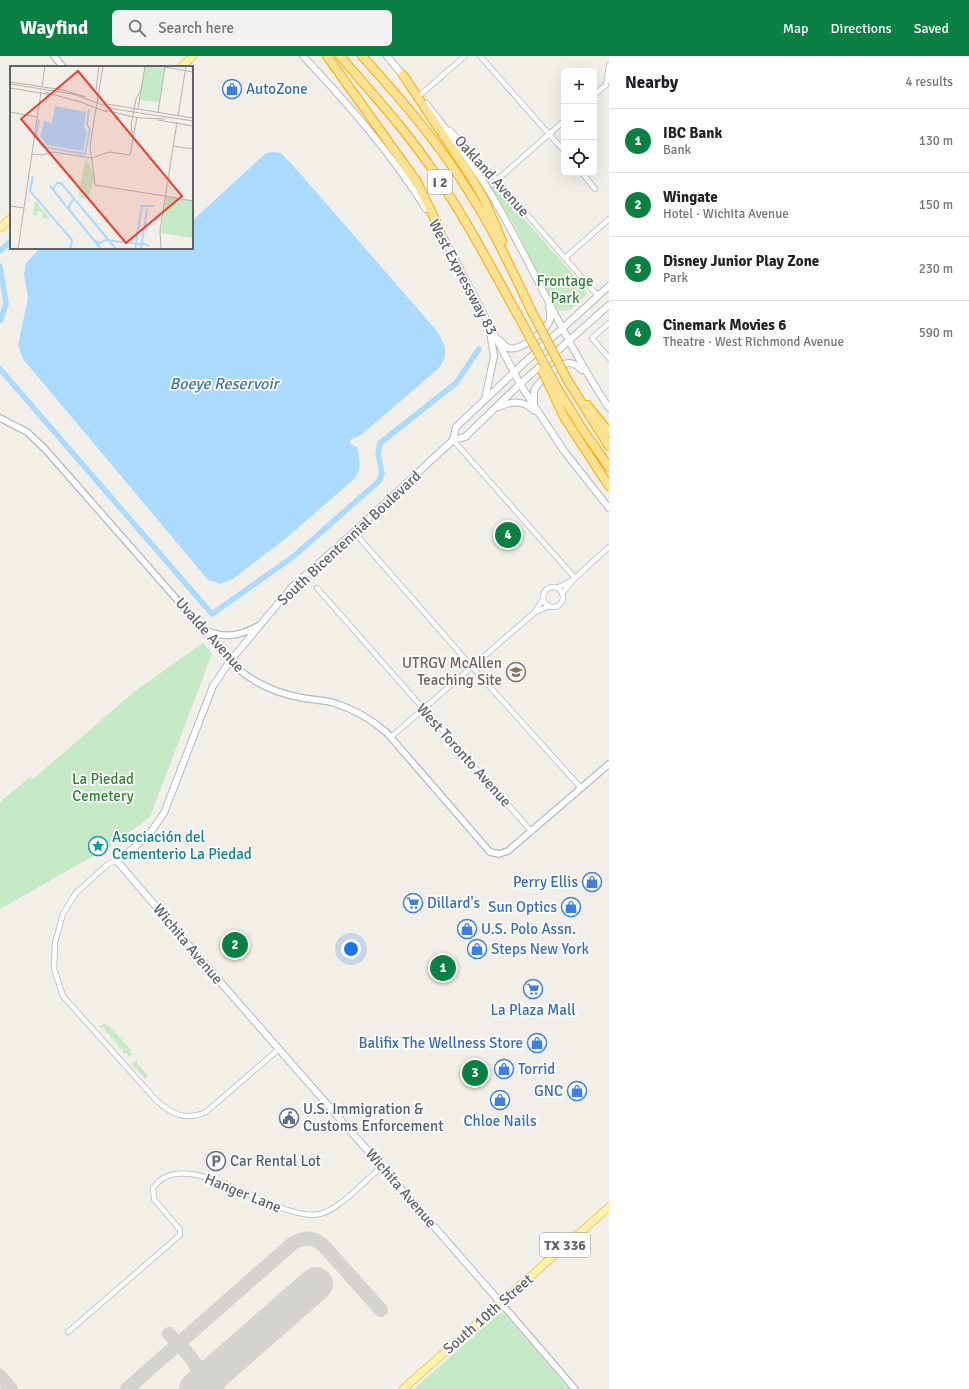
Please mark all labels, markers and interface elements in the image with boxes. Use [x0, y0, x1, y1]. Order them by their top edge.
search box [112, 10, 392, 46]
text: Wayfind [20, 16, 88, 40]
icon: search [126, 17, 148, 39]
text: Search here [158, 19, 234, 37]
text: Map [783, 20, 809, 37]
text: Directions [831, 20, 892, 37]
text: Saved [914, 20, 949, 37]
inset map [10, 66, 193, 249]
map controls [561, 68, 597, 176]
button: + [561, 68, 597, 104]
text: Nearby [625, 72, 678, 93]
text: 4 results [905, 74, 953, 90]
shop icon: AutoZone [221, 78, 243, 100]
place label: AutoZone [246, 80, 308, 98]
button: − [561, 104, 597, 140]
text: IBC Bank [663, 124, 722, 142]
street label: Oakland Avenue [451, 132, 533, 220]
text: 1 [634, 133, 642, 149]
text: 130 m [919, 133, 953, 149]
button: locate [561, 140, 597, 176]
text: Bank [663, 142, 691, 158]
road number: I 2 [428, 170, 452, 194]
text: Wingate [663, 188, 718, 206]
text: 2 [634, 197, 642, 213]
text: 150 m [919, 197, 953, 213]
text: Hotel · Wichita Avenue [663, 206, 789, 222]
street label: West Expressway 83 [425, 216, 501, 338]
text: Disney Junior Play Zone [663, 252, 819, 270]
text: 3 [634, 261, 642, 277]
text: 230 m [919, 261, 953, 277]
text: Park [663, 270, 688, 286]
park label: Frontage Park [537, 272, 593, 307]
text: Cinemark Movies 6 [663, 316, 786, 334]
text: 4 [634, 325, 642, 341]
text: 590 m [919, 325, 953, 341]
text: Theatre · West Richmond Avenue [663, 334, 844, 350]
water label: Boeye Reservoir [169, 374, 281, 394]
street label: South Bicentennial Boulevard [274, 467, 425, 609]
pin: 4 [495, 520, 521, 550]
street label: Uvalde Avenue [172, 594, 248, 676]
place label: UTRGV McAllen Teaching Site [402, 654, 502, 689]
school or university icon: UTRGV McAllen Teaching Site [505, 661, 527, 683]
street label: West Toronto Avenue [413, 700, 515, 810]
park label: La Piedad Cemetery [72, 770, 134, 805]
place label: Asociación del Cementerio La Piedad [112, 828, 252, 863]
place icon: Asociación del Cementerio La Piedad [87, 835, 109, 857]
shop icon: Perry Ellis [581, 871, 603, 893]
place label: Perry Ellis [513, 873, 578, 891]
supermarket icon: Dillard's [402, 892, 424, 914]
place label: Dillard's [427, 894, 480, 912]
shop icon: Sun Optics [560, 896, 582, 918]
place label: Sun Optics [488, 898, 557, 916]
street label: Wichita Avenue [149, 900, 227, 988]
shop icon: U.S. Polo Assn. [456, 918, 478, 940]
place label: U.S. Polo Assn. [481, 920, 576, 938]
pin: 2 [222, 930, 248, 960]
shop icon: Steps New York [466, 938, 488, 960]
your location [341, 939, 361, 959]
place label: Steps New York [491, 940, 589, 958]
pin: 1 [430, 953, 456, 983]
supermarket icon: La Plaza Mall [522, 978, 544, 1000]
place label: La Plaza Mall [490, 1001, 576, 1019]
shop icon: Balifix The Wellness Store [526, 1032, 548, 1054]
place label: Balifix The Wellness Store [358, 1034, 523, 1052]
pin: 3 [462, 1058, 488, 1088]
shop icon: Torrid [493, 1058, 515, 1080]
place label: Torrid [518, 1060, 555, 1078]
shop icon: GNC [566, 1080, 588, 1102]
place label: GNC [534, 1082, 563, 1100]
shop icon: Chloe Nails [489, 1089, 511, 1111]
place label: U.S. Immigration & Customs Enforcement [303, 1100, 443, 1135]
public building icon: U.S. Immigration & Customs Enforcement [278, 1107, 300, 1129]
place label: Chloe Nails [464, 1112, 537, 1130]
street label: Wichita Avenue [362, 1145, 440, 1231]
parking icon: Car Rental Lot [205, 1150, 227, 1172]
place label: Car Rental Lot [230, 1152, 321, 1170]
street label: Hanger Lane [202, 1169, 284, 1217]
road number: TX 336 [540, 1233, 590, 1257]
street label: South 10th Street [439, 1270, 537, 1358]

